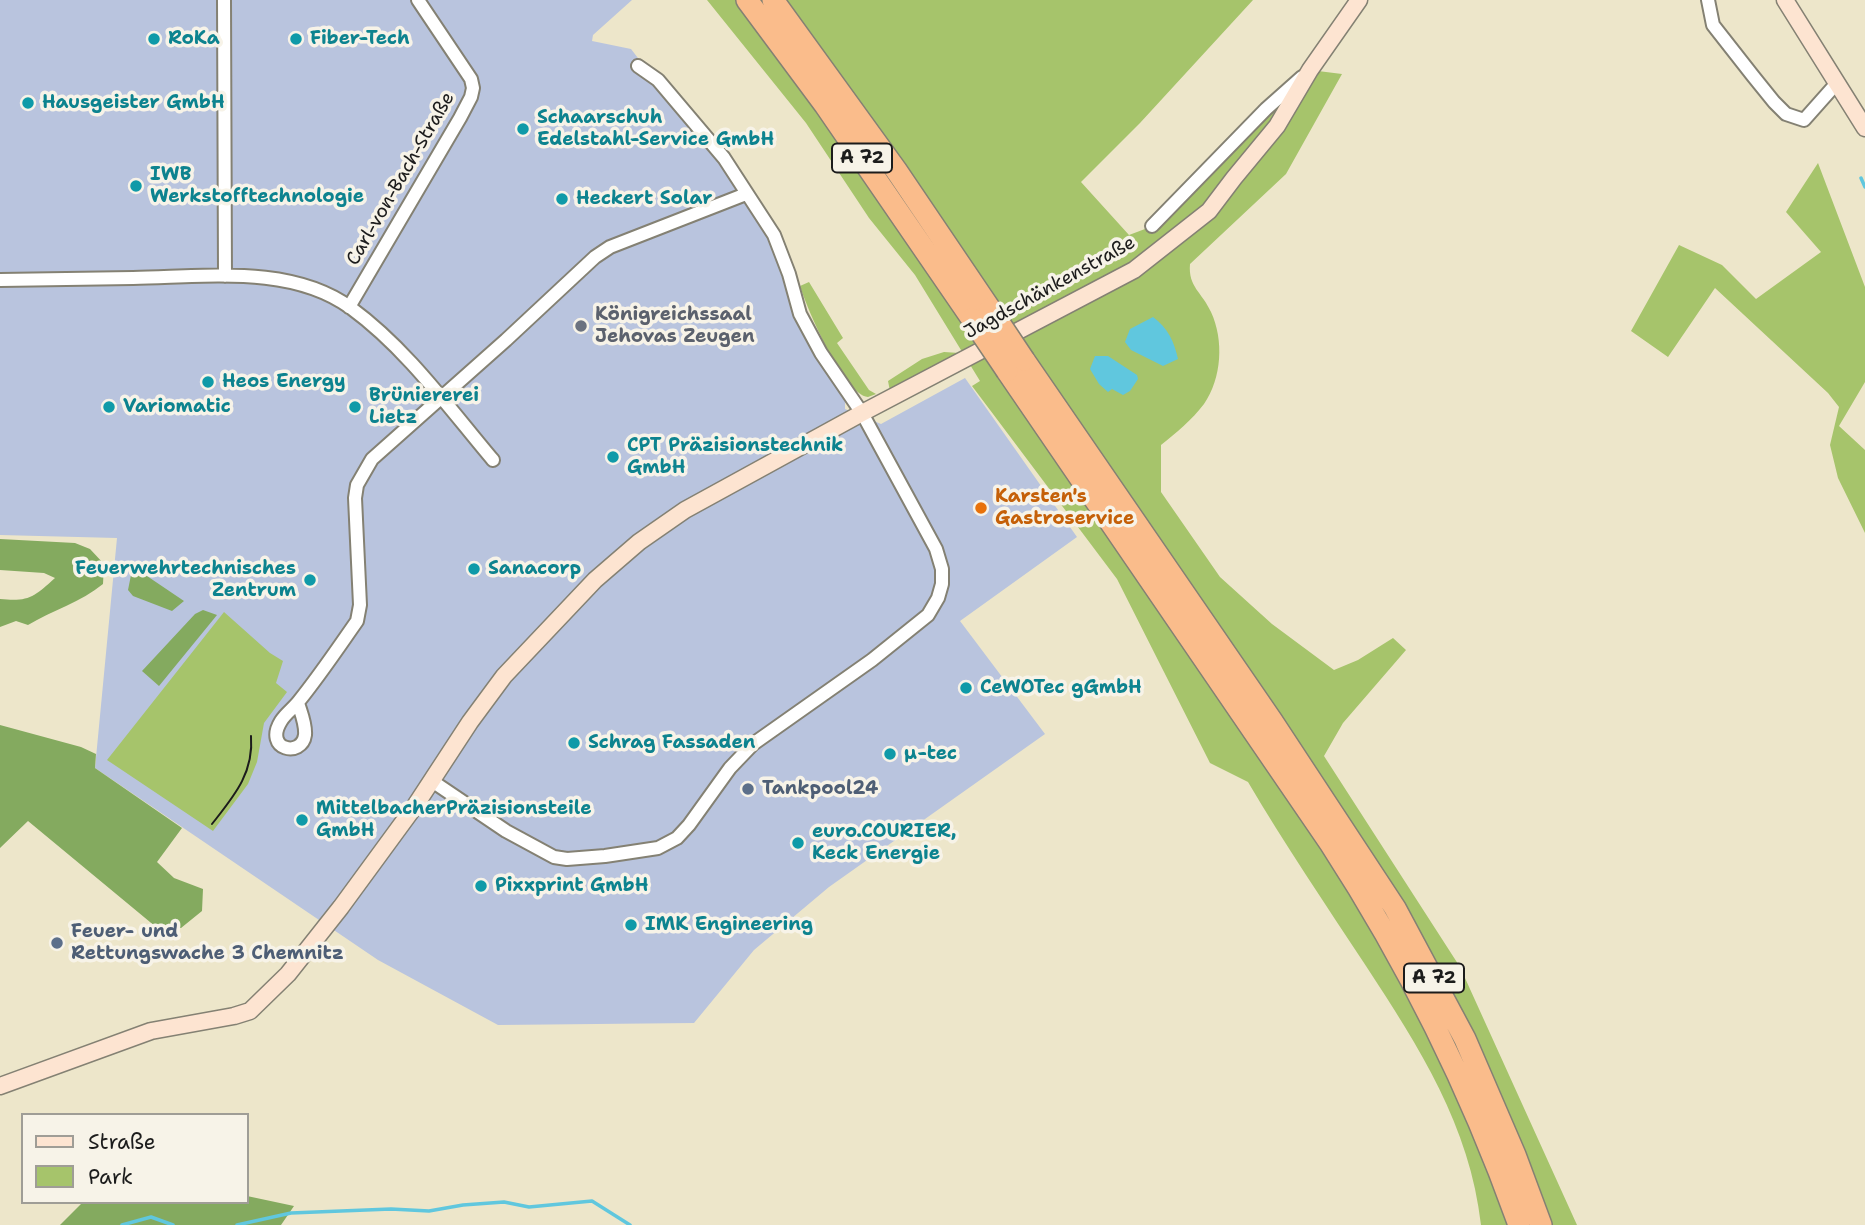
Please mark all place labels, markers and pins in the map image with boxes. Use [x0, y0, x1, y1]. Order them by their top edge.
place label: RoKa [168, 28, 220, 50]
place label: Fiber-Tech [310, 28, 410, 50]
marker: RoKa [146, 31, 162, 47]
marker: Fiber-Tech [288, 31, 304, 47]
place label: Hausgeister GmbH [42, 92, 225, 114]
marker: Hausgeister GmbH [20, 95, 36, 111]
place label: Schaarschuh Edelstahl-Service GmbH [537, 107, 774, 151]
marker: Schaarschuh Edelstahl-Service GmbH [515, 121, 531, 137]
place label: IWB Werkstofftechnologie [150, 164, 364, 208]
marker: IWB Werkstofftechnologie [128, 178, 144, 194]
place label: Heckert Solar [576, 188, 712, 210]
marker: Heckert Solar [554, 191, 570, 207]
place label: Königreichssaal Jehovas Zeugen [595, 304, 755, 348]
marker: Königreichssaal Jehovas Zeugen [573, 318, 589, 334]
place label: Heos Energy [222, 371, 346, 393]
marker: Heos Energy [200, 374, 216, 390]
place label: Brüniererei Lietz [369, 385, 479, 429]
place label: Variomatic [123, 396, 231, 418]
marker: Variomatic [101, 399, 117, 415]
marker: Brüniererei Lietz [347, 399, 363, 415]
place label: CPT Präzisionstechnik GmbH [627, 435, 843, 479]
marker: CPT Präzisionstechnik GmbH [605, 449, 621, 465]
place label: Karsten's Gastroservice [995, 486, 1134, 530]
marker: Karsten's Gastroservice [973, 500, 989, 516]
place label: Feuerwehrtechnisches Zentrum [75, 558, 296, 602]
place label: Sanacorp [488, 558, 581, 580]
marker: Sanacorp [466, 561, 482, 577]
marker: Feuerwehrtechnisches Zentrum [302, 572, 318, 588]
place label: CeWOTec gGmbH [980, 677, 1142, 699]
marker: CeWOTec gGmbH [958, 680, 974, 696]
place label: Schrag Fassaden [588, 732, 755, 754]
marker: Schrag Fassaden [566, 735, 582, 751]
place label: µ-tec [904, 743, 957, 765]
marker: µ-tec [882, 746, 898, 762]
place label: Tankpool24 [762, 778, 878, 800]
marker: Tankpool24 [740, 781, 756, 797]
place label: MittelbacherPräzisionsteile GmbH [316, 798, 592, 842]
marker: MittelbacherPräzisionsteile GmbH [294, 812, 310, 828]
place label: euro.COURIER, Keck Energie [812, 821, 956, 865]
marker: euro.COURIER, Keck Energie [790, 835, 806, 851]
place label: Pixxprint GmbH [495, 875, 648, 897]
marker: Pixxprint GmbH [473, 878, 489, 894]
place label: IMK Engineering [645, 914, 813, 936]
marker: IMK Engineering [623, 917, 639, 933]
place label: Feuer- und Rettungswache 3 Chemnitz [71, 921, 344, 965]
marker: Feuer- und Rettungswache 3 Chemnitz [49, 935, 65, 951]

